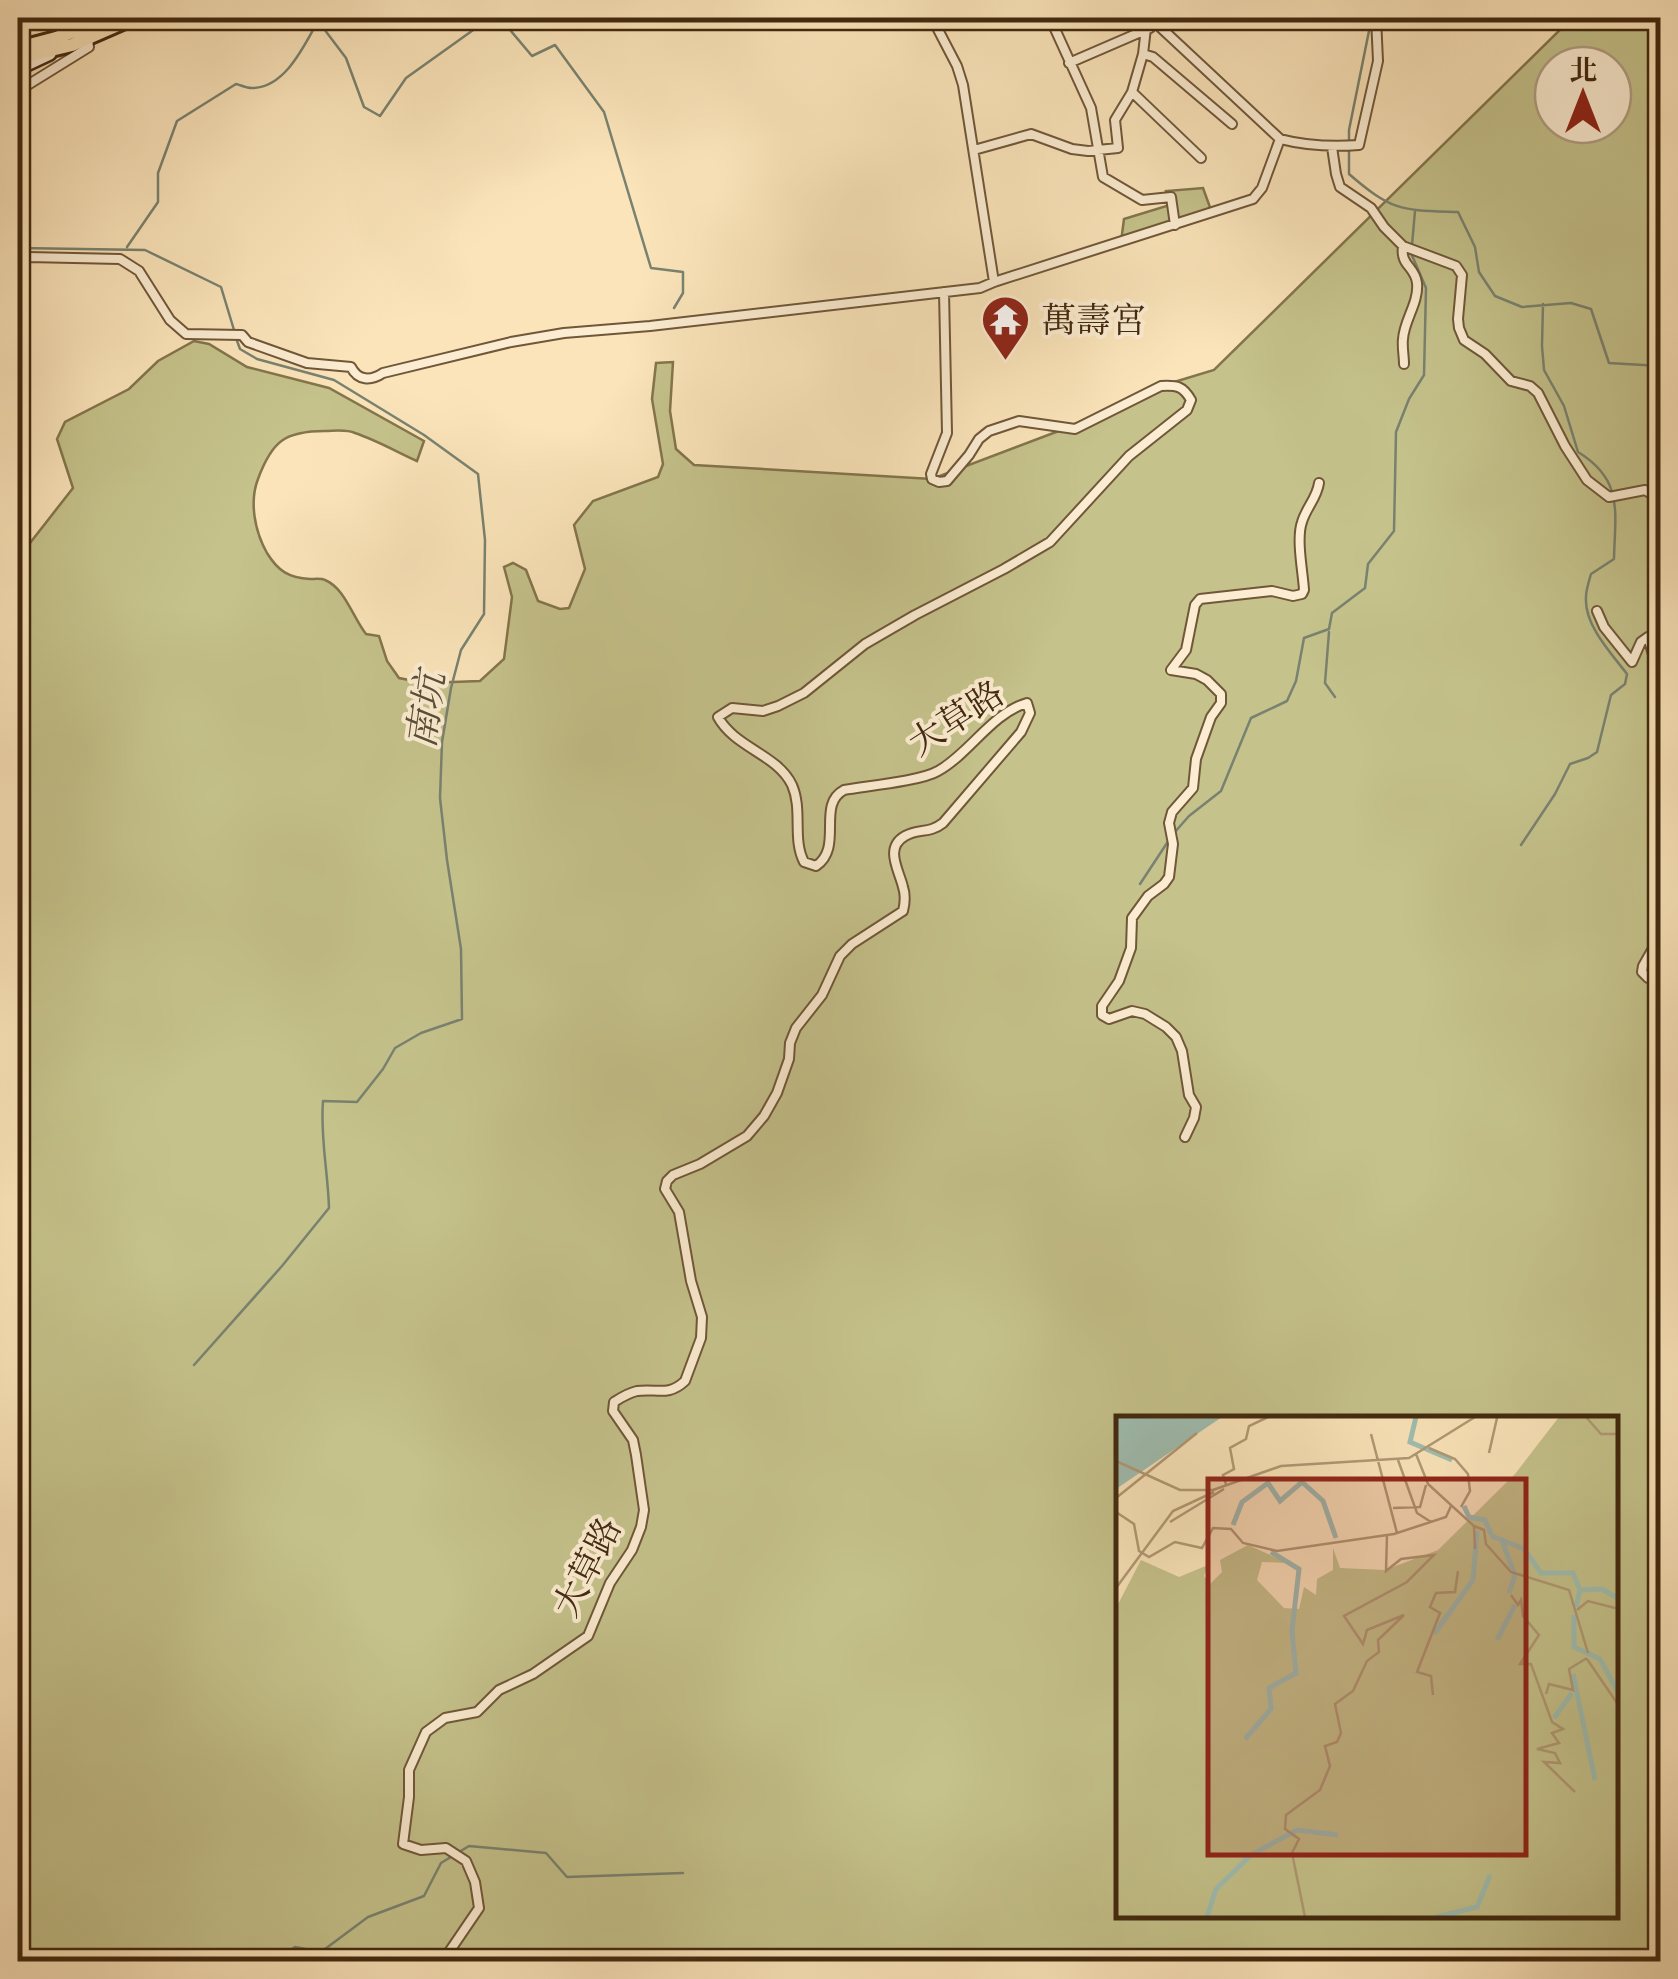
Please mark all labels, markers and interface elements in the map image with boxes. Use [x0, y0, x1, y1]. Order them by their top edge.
north arrow [1533, 45, 1633, 145]
text: 北 [1569, 52, 1597, 90]
temple icon: 萬壽宮 [980, 294, 1032, 362]
place label: 萬壽宮 [1041, 296, 1146, 344]
water label: 南坑 [395, 664, 458, 751]
street label: 大草路 [899, 669, 1013, 767]
inset map [1116, 1416, 1618, 1919]
street label: 大草路 [542, 1509, 632, 1625]

